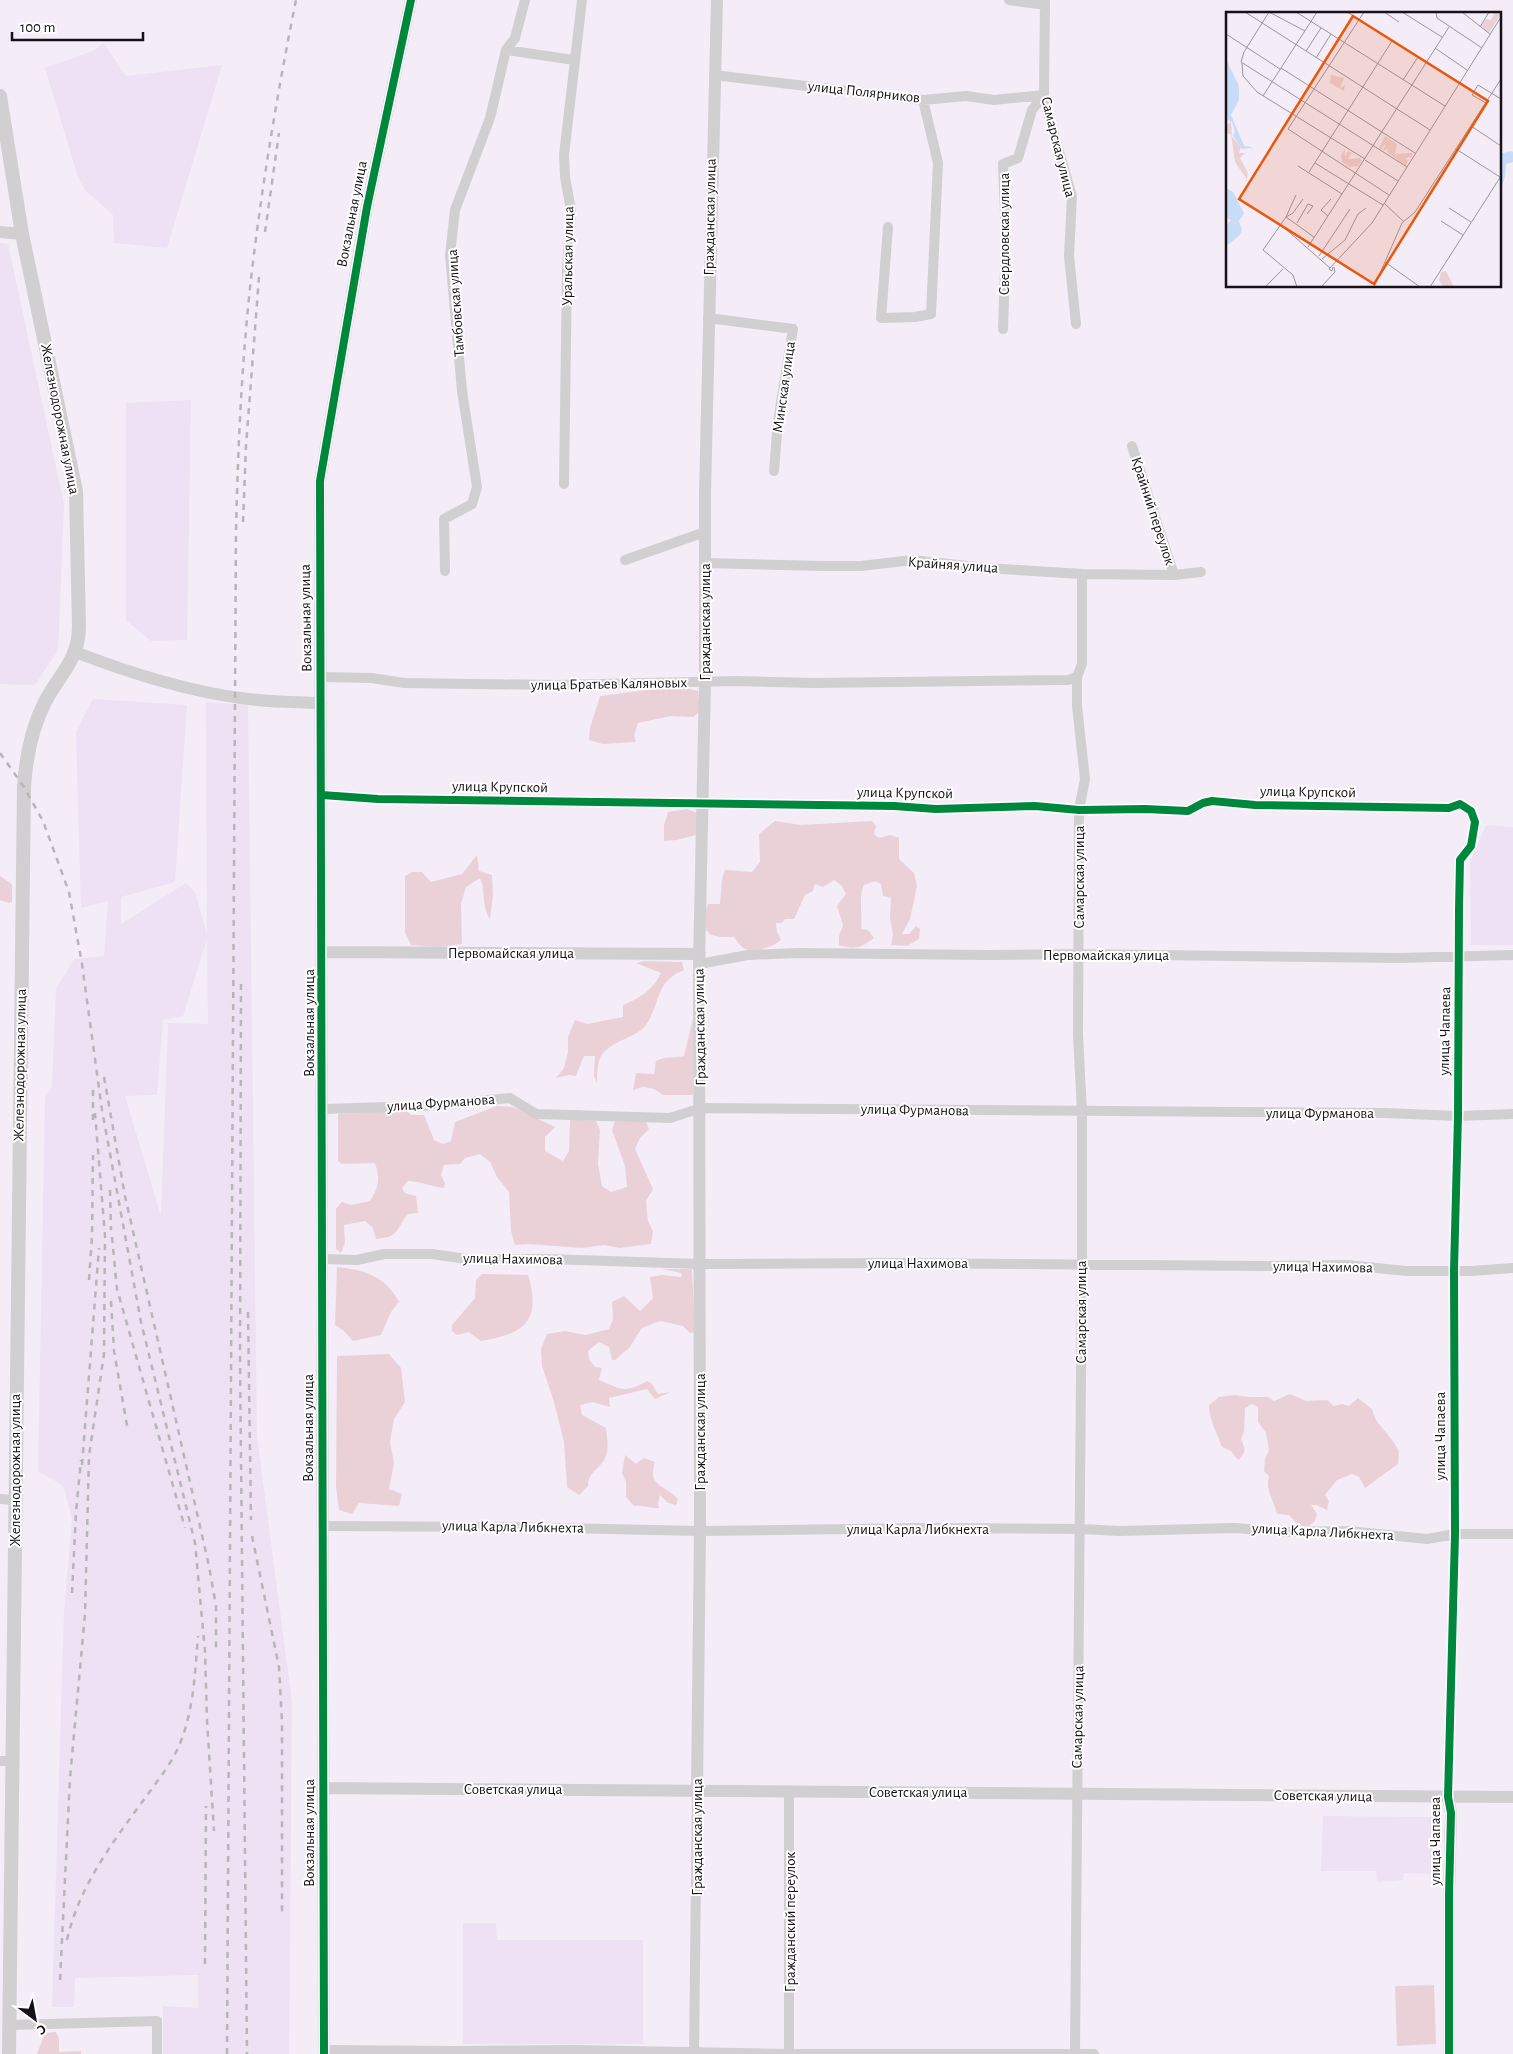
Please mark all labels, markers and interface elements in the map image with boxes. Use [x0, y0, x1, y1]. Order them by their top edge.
scale bar [12, 10, 144, 42]
inset map [1226, 12, 1500, 288]
text: 100 m [20, 20, 55, 35]
street label: улица Полярников [806, 79, 921, 105]
street label: Самарская улица [1038, 95, 1078, 199]
street label: Гражданская улица [701, 158, 719, 276]
street label: Вокзальная улица [334, 159, 370, 269]
street label: Свердловская улица [997, 173, 1012, 295]
street label: Уральская улица [560, 206, 576, 306]
street label: Тамбовская улица [445, 249, 467, 357]
street label: Минская улица [770, 340, 798, 434]
street label: Железнодорожная улица [38, 343, 82, 496]
street label: Крайний переулок [1128, 455, 1178, 567]
street label: Крайняя улица [907, 554, 999, 576]
street label: Гражданская улица [698, 563, 713, 681]
street label: Вокзальная улица [298, 564, 314, 672]
street label: улица Братьев Каляновых [530, 675, 688, 693]
street label: улица Крупской [451, 779, 548, 795]
street label: улица Крупской [1259, 784, 1356, 800]
street label: улица Крупской [856, 785, 953, 801]
street label: Самарская улица [1072, 825, 1087, 929]
street label: Первомайская улица [448, 946, 574, 961]
street label: Первомайская улица [1043, 948, 1169, 963]
street label: Гражданская улица [691, 968, 709, 1086]
street label: Вокзальная улица [302, 969, 317, 1077]
street label: улица Чапаева [1437, 986, 1453, 1077]
street label: Железнодорожная улица [11, 988, 29, 1142]
street label: улица Фурманова [386, 1092, 496, 1114]
street label: улица Фурманова [860, 1102, 969, 1118]
street label: улица Фурманова [1265, 1106, 1374, 1121]
street label: улица Нахимова [462, 1251, 563, 1267]
street label: улица Нахимова [867, 1256, 968, 1271]
street label: улица Нахимова [1272, 1259, 1373, 1275]
street label: Самарская улица [1074, 1260, 1089, 1364]
street label: Гражданская улица [693, 1373, 708, 1491]
street label: Вокзальная улица [301, 1374, 316, 1482]
street label: улица Чапаева [1433, 1391, 1448, 1481]
street label: Железнодорожная улица [8, 1393, 23, 1546]
street label: улица Карла Либкнехта [441, 1518, 584, 1536]
street label: улица Карла Либкнехта [1251, 1521, 1394, 1543]
street label: улица Карла Либкнехта [846, 1522, 989, 1537]
street label: Самарская улица [1070, 1665, 1086, 1769]
street label: Гражданская улица [690, 1778, 705, 1896]
street label: Вокзальная улица [302, 1779, 317, 1887]
street label: Советская улица [464, 1782, 563, 1797]
street label: Советская улица [869, 1785, 968, 1800]
street label: Советская улица [1274, 1788, 1373, 1804]
street label: улица Чапаева [1428, 1796, 1443, 1886]
street label: Гражданский переулок [783, 1852, 798, 1992]
north arrow [10, 1994, 60, 2044]
text: С [34, 2021, 48, 2037]

